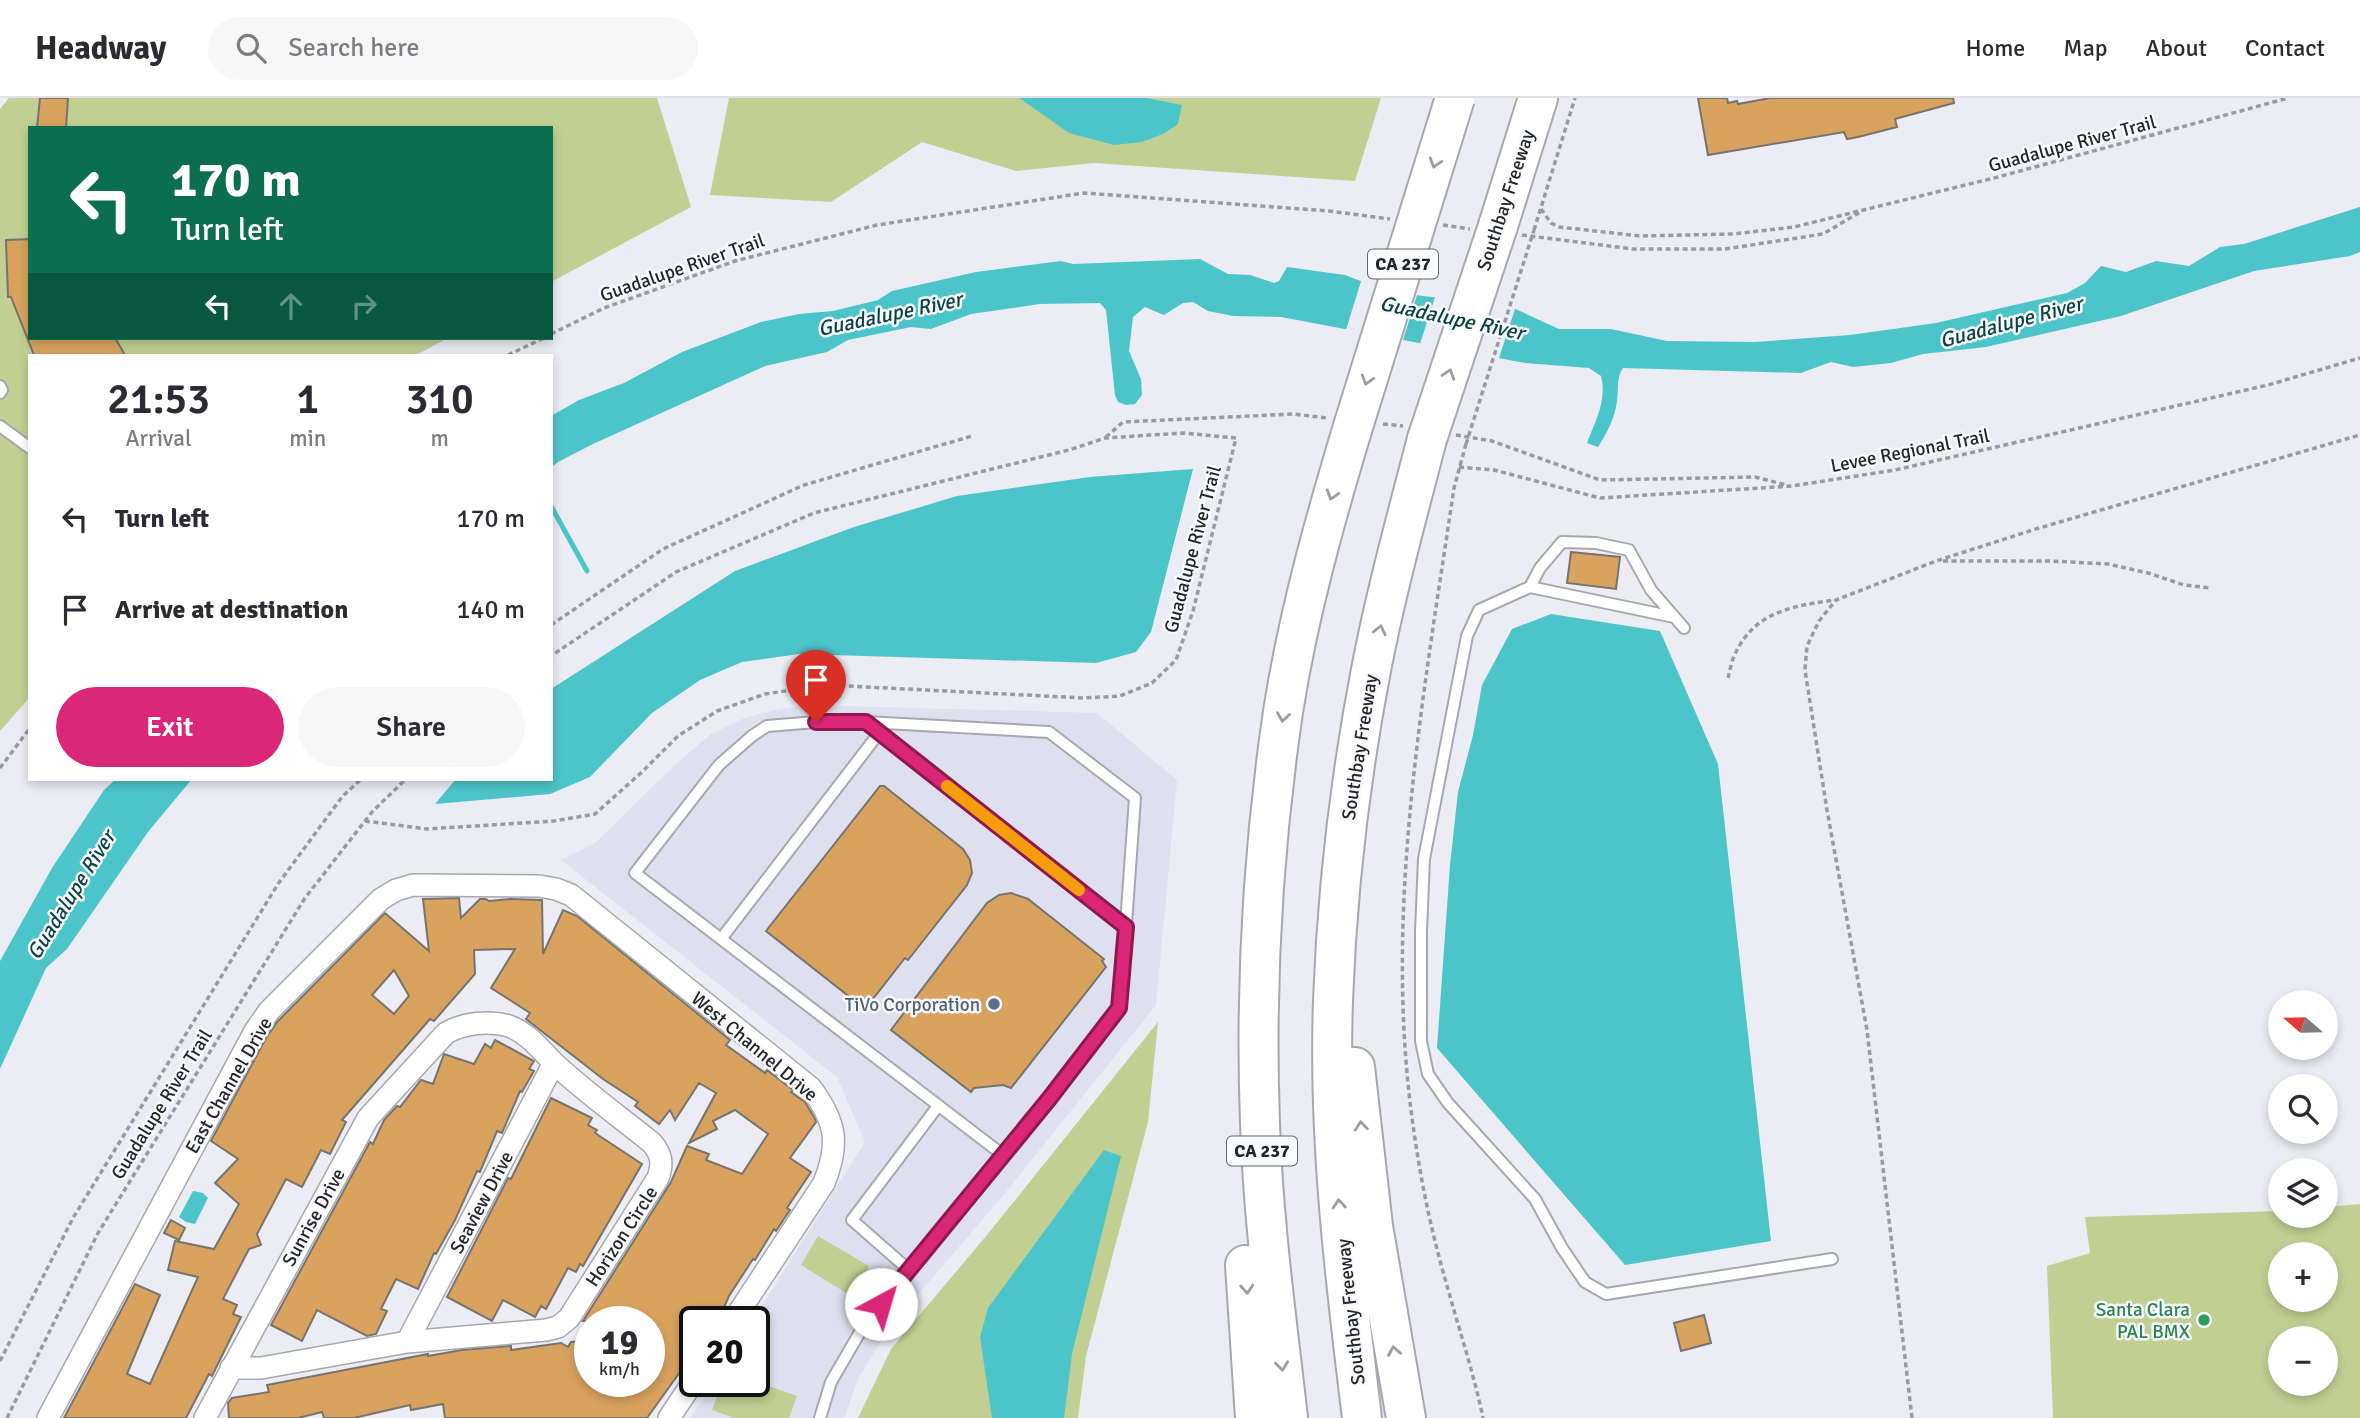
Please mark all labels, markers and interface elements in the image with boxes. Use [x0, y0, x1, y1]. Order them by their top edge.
search box [208, 17, 698, 80]
text: Headway [35, 28, 166, 69]
icon: search [232, 29, 270, 67]
text: Search here [288, 32, 419, 64]
text: Home [1965, 33, 2025, 63]
text: Map [2063, 33, 2108, 63]
text: About [2146, 33, 2207, 63]
text: Contact [2245, 33, 2325, 63]
street label: Guadalupe River Trail [1986, 110, 2159, 178]
street label: Southbay Freeway [1472, 127, 1540, 274]
text: 170 m [171, 150, 301, 210]
icon: left [56, 154, 147, 245]
one-way arrow [1428, 157, 1443, 169]
text: Turn left [171, 210, 284, 249]
street label: Guadalupe River Trail [597, 229, 768, 307]
road number: CA 237 [1368, 250, 1438, 279]
water label: Guadalupe River [816, 285, 968, 342]
icon: left [199, 287, 237, 325]
icon: ahead [272, 287, 310, 325]
icon: right [345, 287, 383, 325]
water label: Guadalupe River [1378, 290, 1530, 347]
water label: Guadalupe River [1937, 290, 2088, 354]
one-way arrow [1441, 368, 1455, 381]
text: 21:53 [107, 374, 210, 425]
text: 1 [296, 374, 319, 425]
text: 310 [406, 374, 474, 425]
one-way arrow [1361, 374, 1376, 386]
text: Arrival [125, 424, 192, 453]
text: min [289, 424, 326, 453]
text: m [430, 424, 449, 453]
street label: Levee Regional Trail [1829, 424, 1992, 478]
street label: Guadalupe River Trail [1159, 463, 1227, 636]
one-way arrow [1326, 489, 1341, 501]
icon: left [56, 500, 94, 538]
text: Turn left [115, 503, 209, 535]
text: 170 m [456, 503, 525, 535]
icon: arrive [56, 591, 94, 629]
text: Arrive at destination [115, 594, 348, 626]
text: 140 m [456, 594, 525, 626]
one-way arrow [1372, 624, 1386, 636]
pin [786, 650, 846, 722]
icon: arrive [797, 661, 835, 699]
street label: Southbay Freeway [1337, 673, 1383, 822]
button: Exit [56, 687, 284, 767]
button: Share [298, 687, 525, 767]
one-way arrow [1276, 711, 1291, 723]
water label: Guadalupe River [21, 823, 123, 964]
street label: West Channel Drive [686, 987, 823, 1107]
north arrow [2268, 990, 2338, 1060]
map controls [2268, 990, 2338, 1396]
place label: TiVo Corporation [845, 993, 980, 1017]
marker: TiVo Corporation [986, 996, 1002, 1012]
street label: East Channel Drive [180, 1013, 278, 1158]
street label: Guadalupe River Trail [106, 1025, 218, 1184]
button: search [2268, 1074, 2338, 1144]
one-way arrow [1354, 1120, 1369, 1131]
road number: CA 237 [1227, 1136, 1297, 1166]
street label: Seaview Drive [445, 1147, 519, 1258]
button: layers [2268, 1158, 2338, 1228]
street label: Sunrise Drive [277, 1164, 351, 1271]
street label: Horizon Circle [580, 1182, 663, 1291]
one-way arrow [1332, 1198, 1347, 1209]
street label: Southbay Freeway [1331, 1237, 1371, 1386]
button: + [2268, 1242, 2338, 1312]
position arrow [844, 1267, 918, 1341]
one-way arrow [1239, 1284, 1254, 1295]
place label: Santa Clara PAL BMX [2096, 1298, 2190, 1344]
speed limit sign: 20 [679, 1306, 770, 1397]
marker: Santa Clara PAL BMX [2196, 1312, 2212, 1328]
text: 19 [601, 1321, 638, 1364]
button: − [2268, 1326, 2338, 1396]
one-way arrow [1387, 1345, 1402, 1357]
text: km/h [599, 1358, 640, 1380]
one-way arrow [1274, 1360, 1289, 1372]

